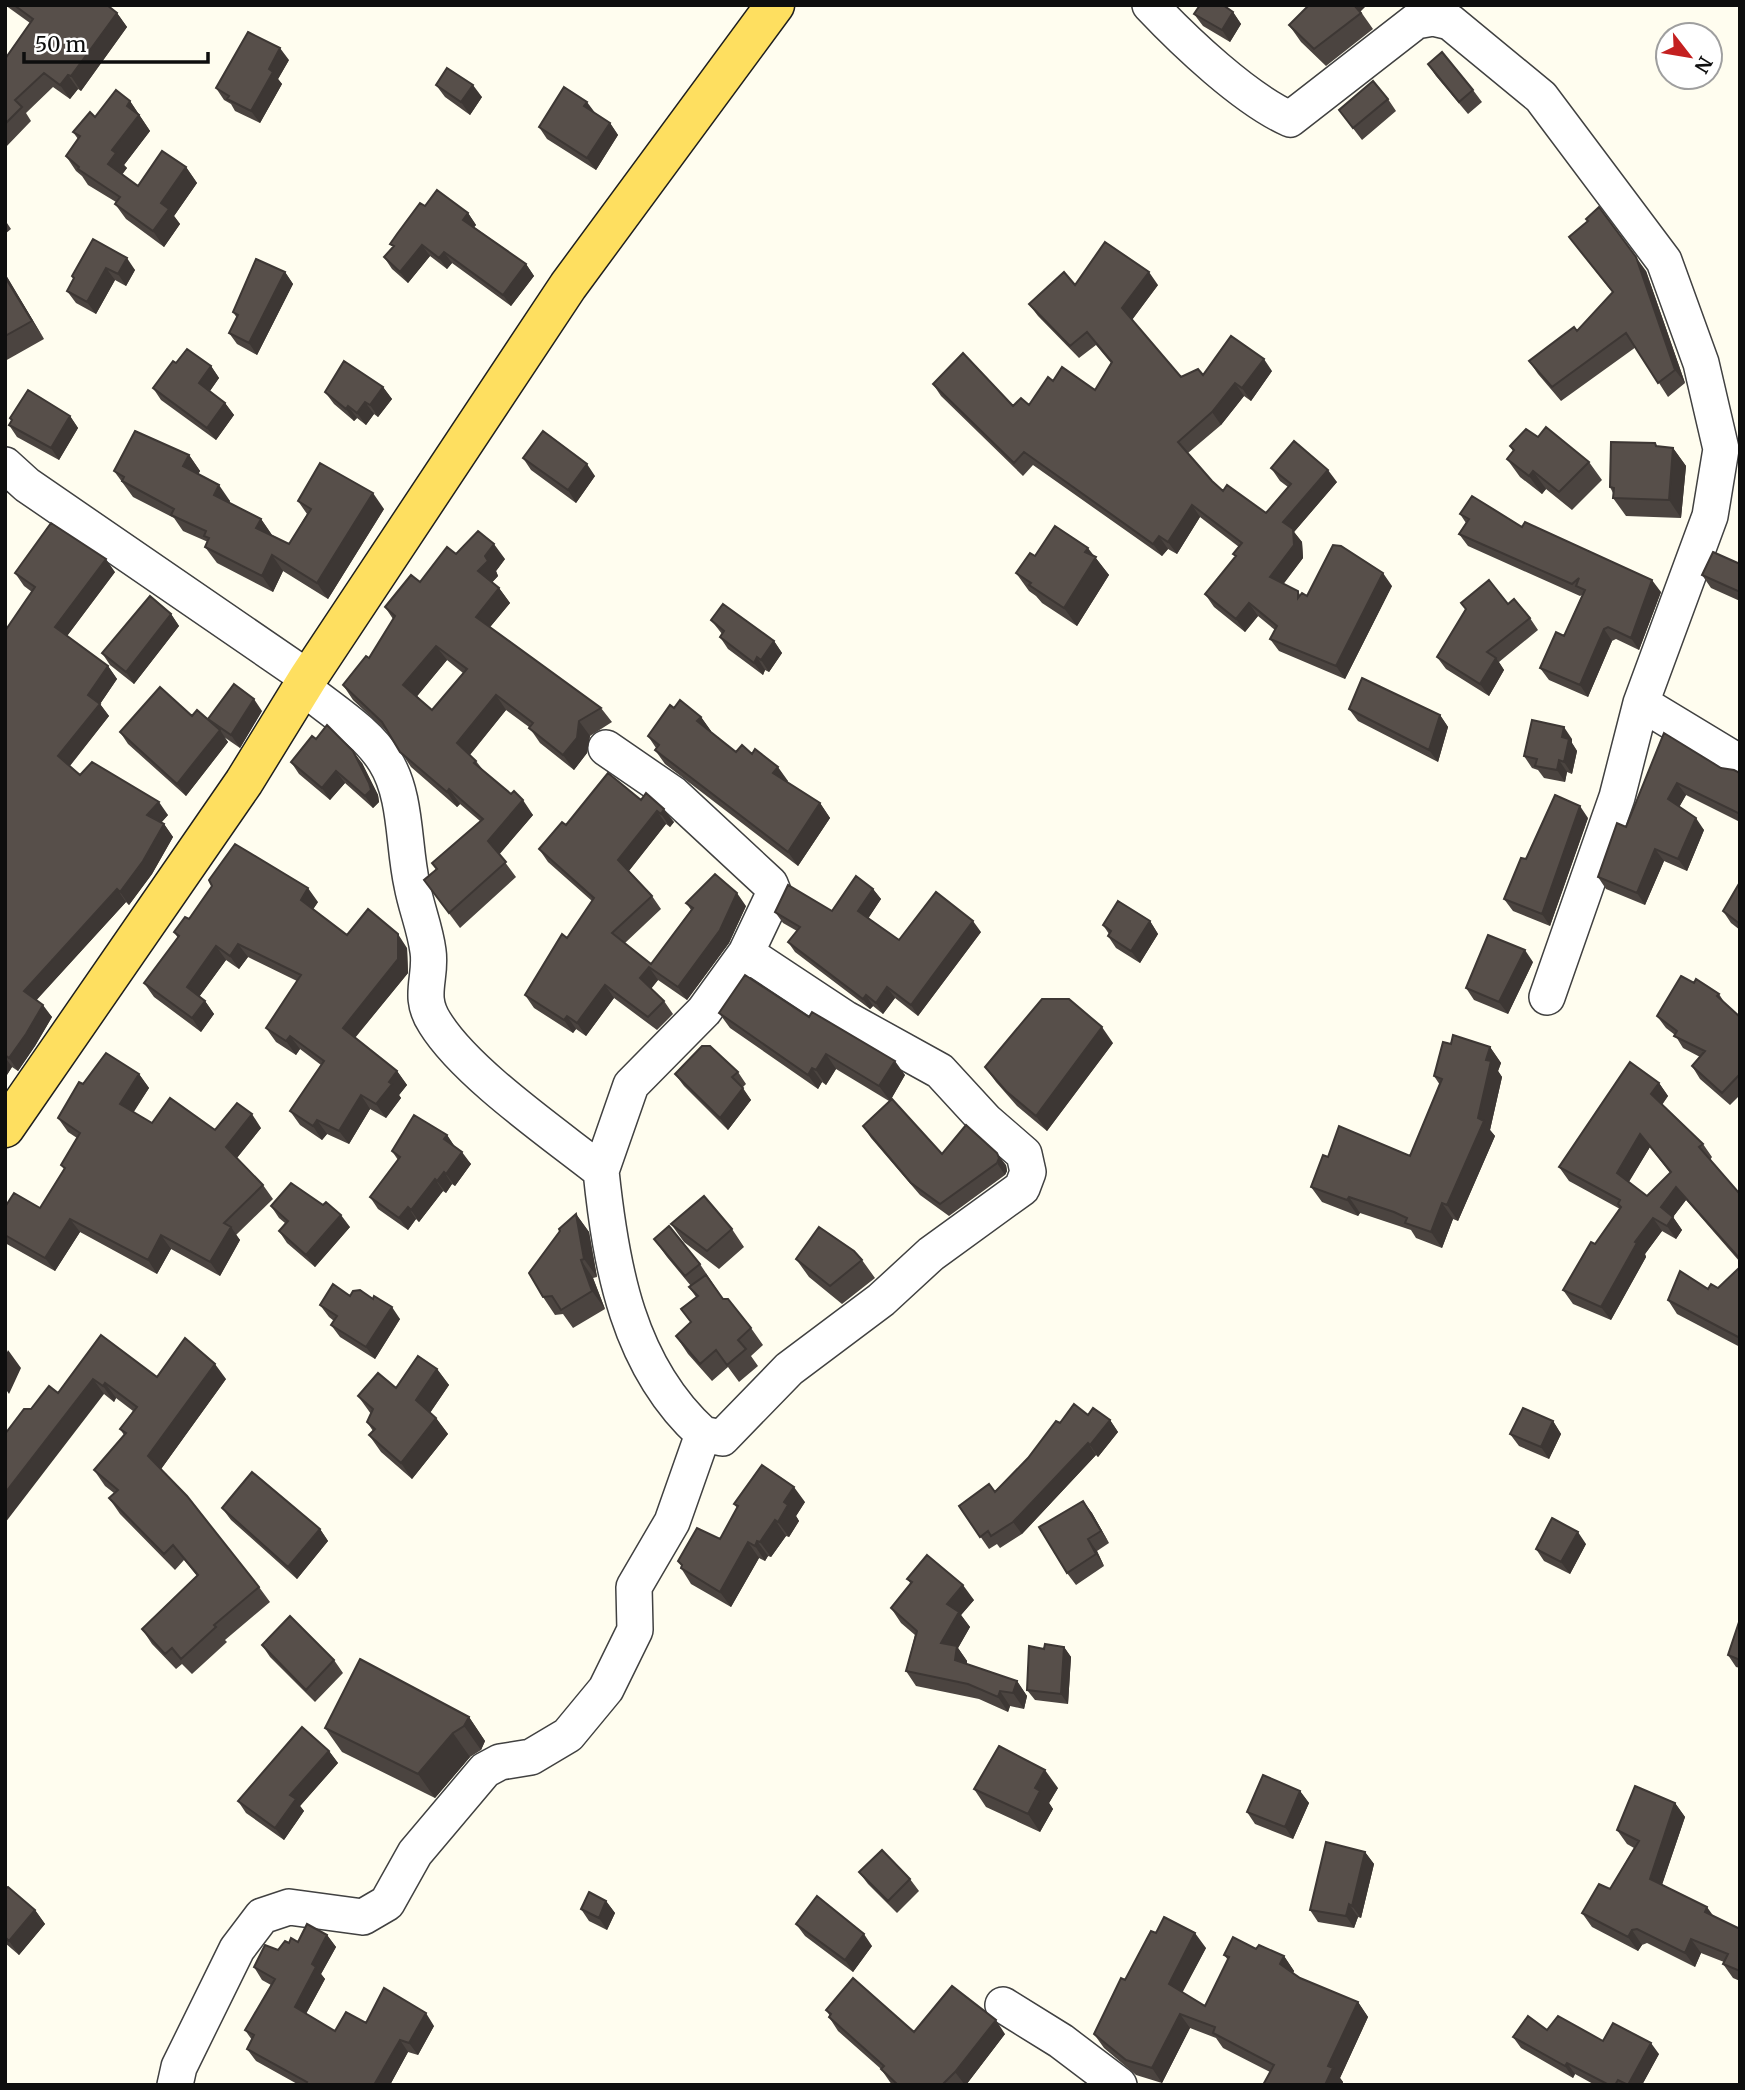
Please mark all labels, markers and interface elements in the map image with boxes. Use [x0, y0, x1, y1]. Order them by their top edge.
scale bar [24, 21, 208, 65]
north arrow [1654, 21, 1724, 91]
text: 50 m [35, 31, 86, 58]
text: N [1689, 52, 1718, 77]

